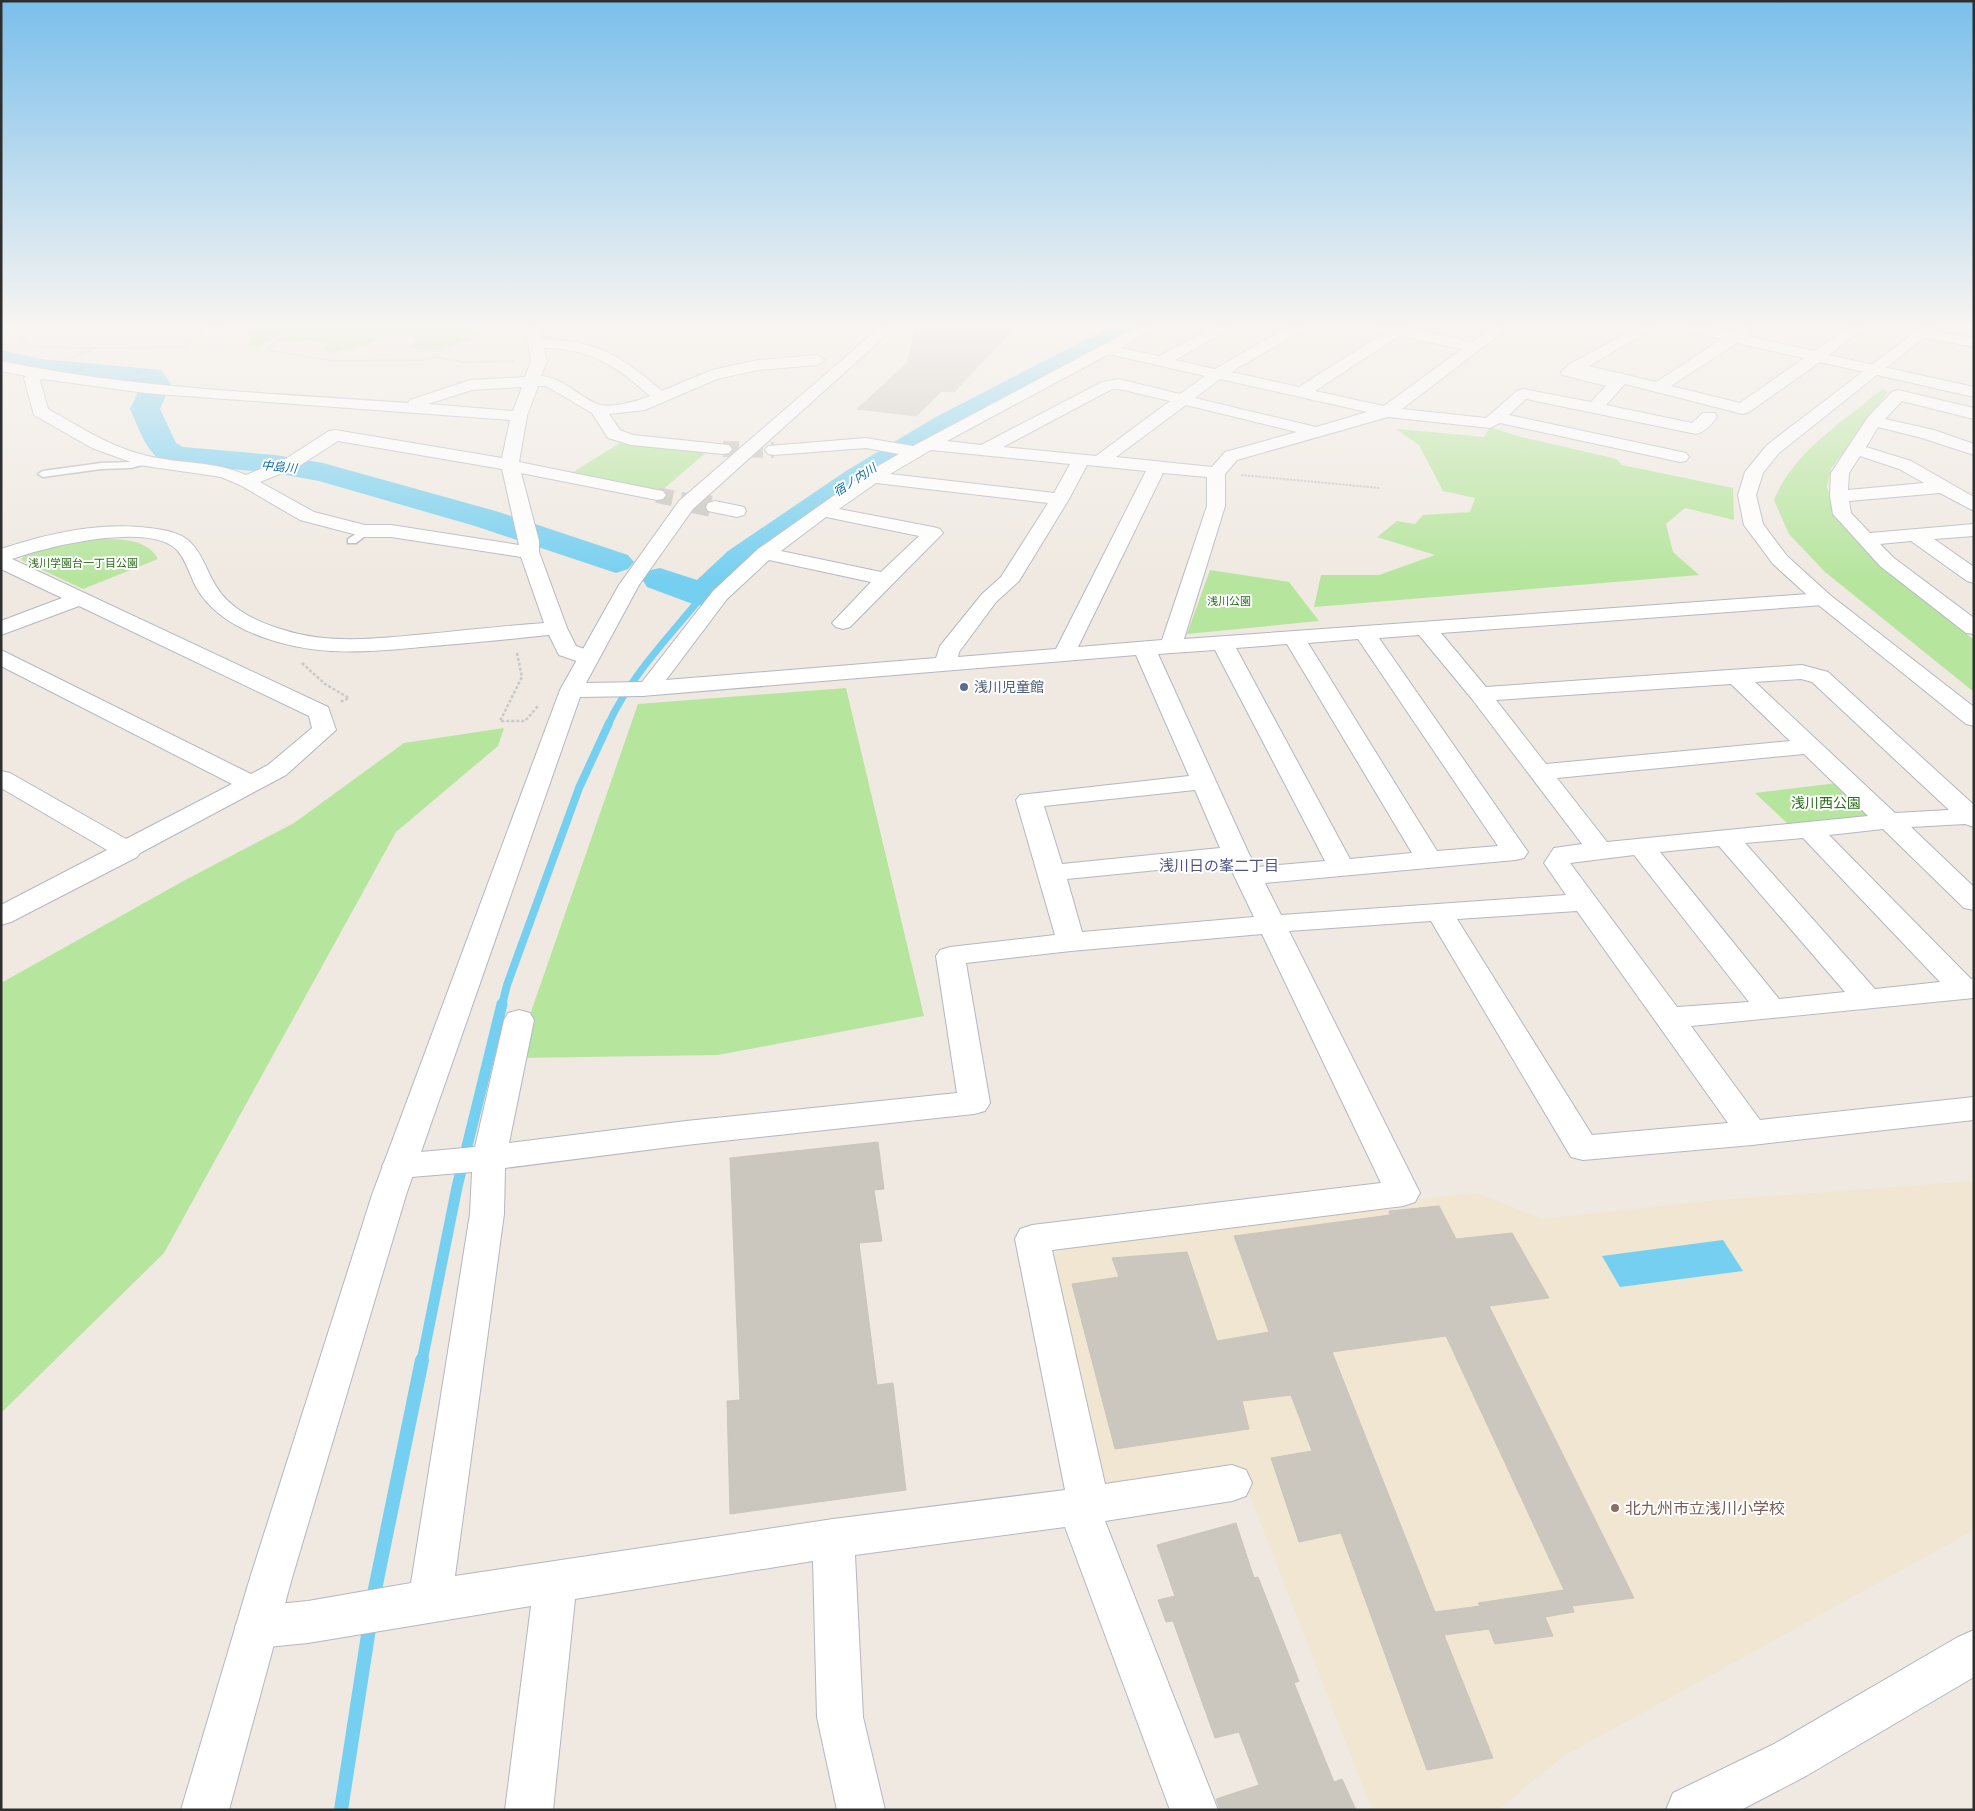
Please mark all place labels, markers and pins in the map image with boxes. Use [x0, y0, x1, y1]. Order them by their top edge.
place label: 浅川児童館 [974, 679, 1044, 696]
marker: 浅川児童館 [958, 681, 970, 693]
place label: 北九州市立浅川小学校 [1625, 1499, 1785, 1518]
marker: 北九州市立浅川小学校 [1609, 1502, 1621, 1514]

